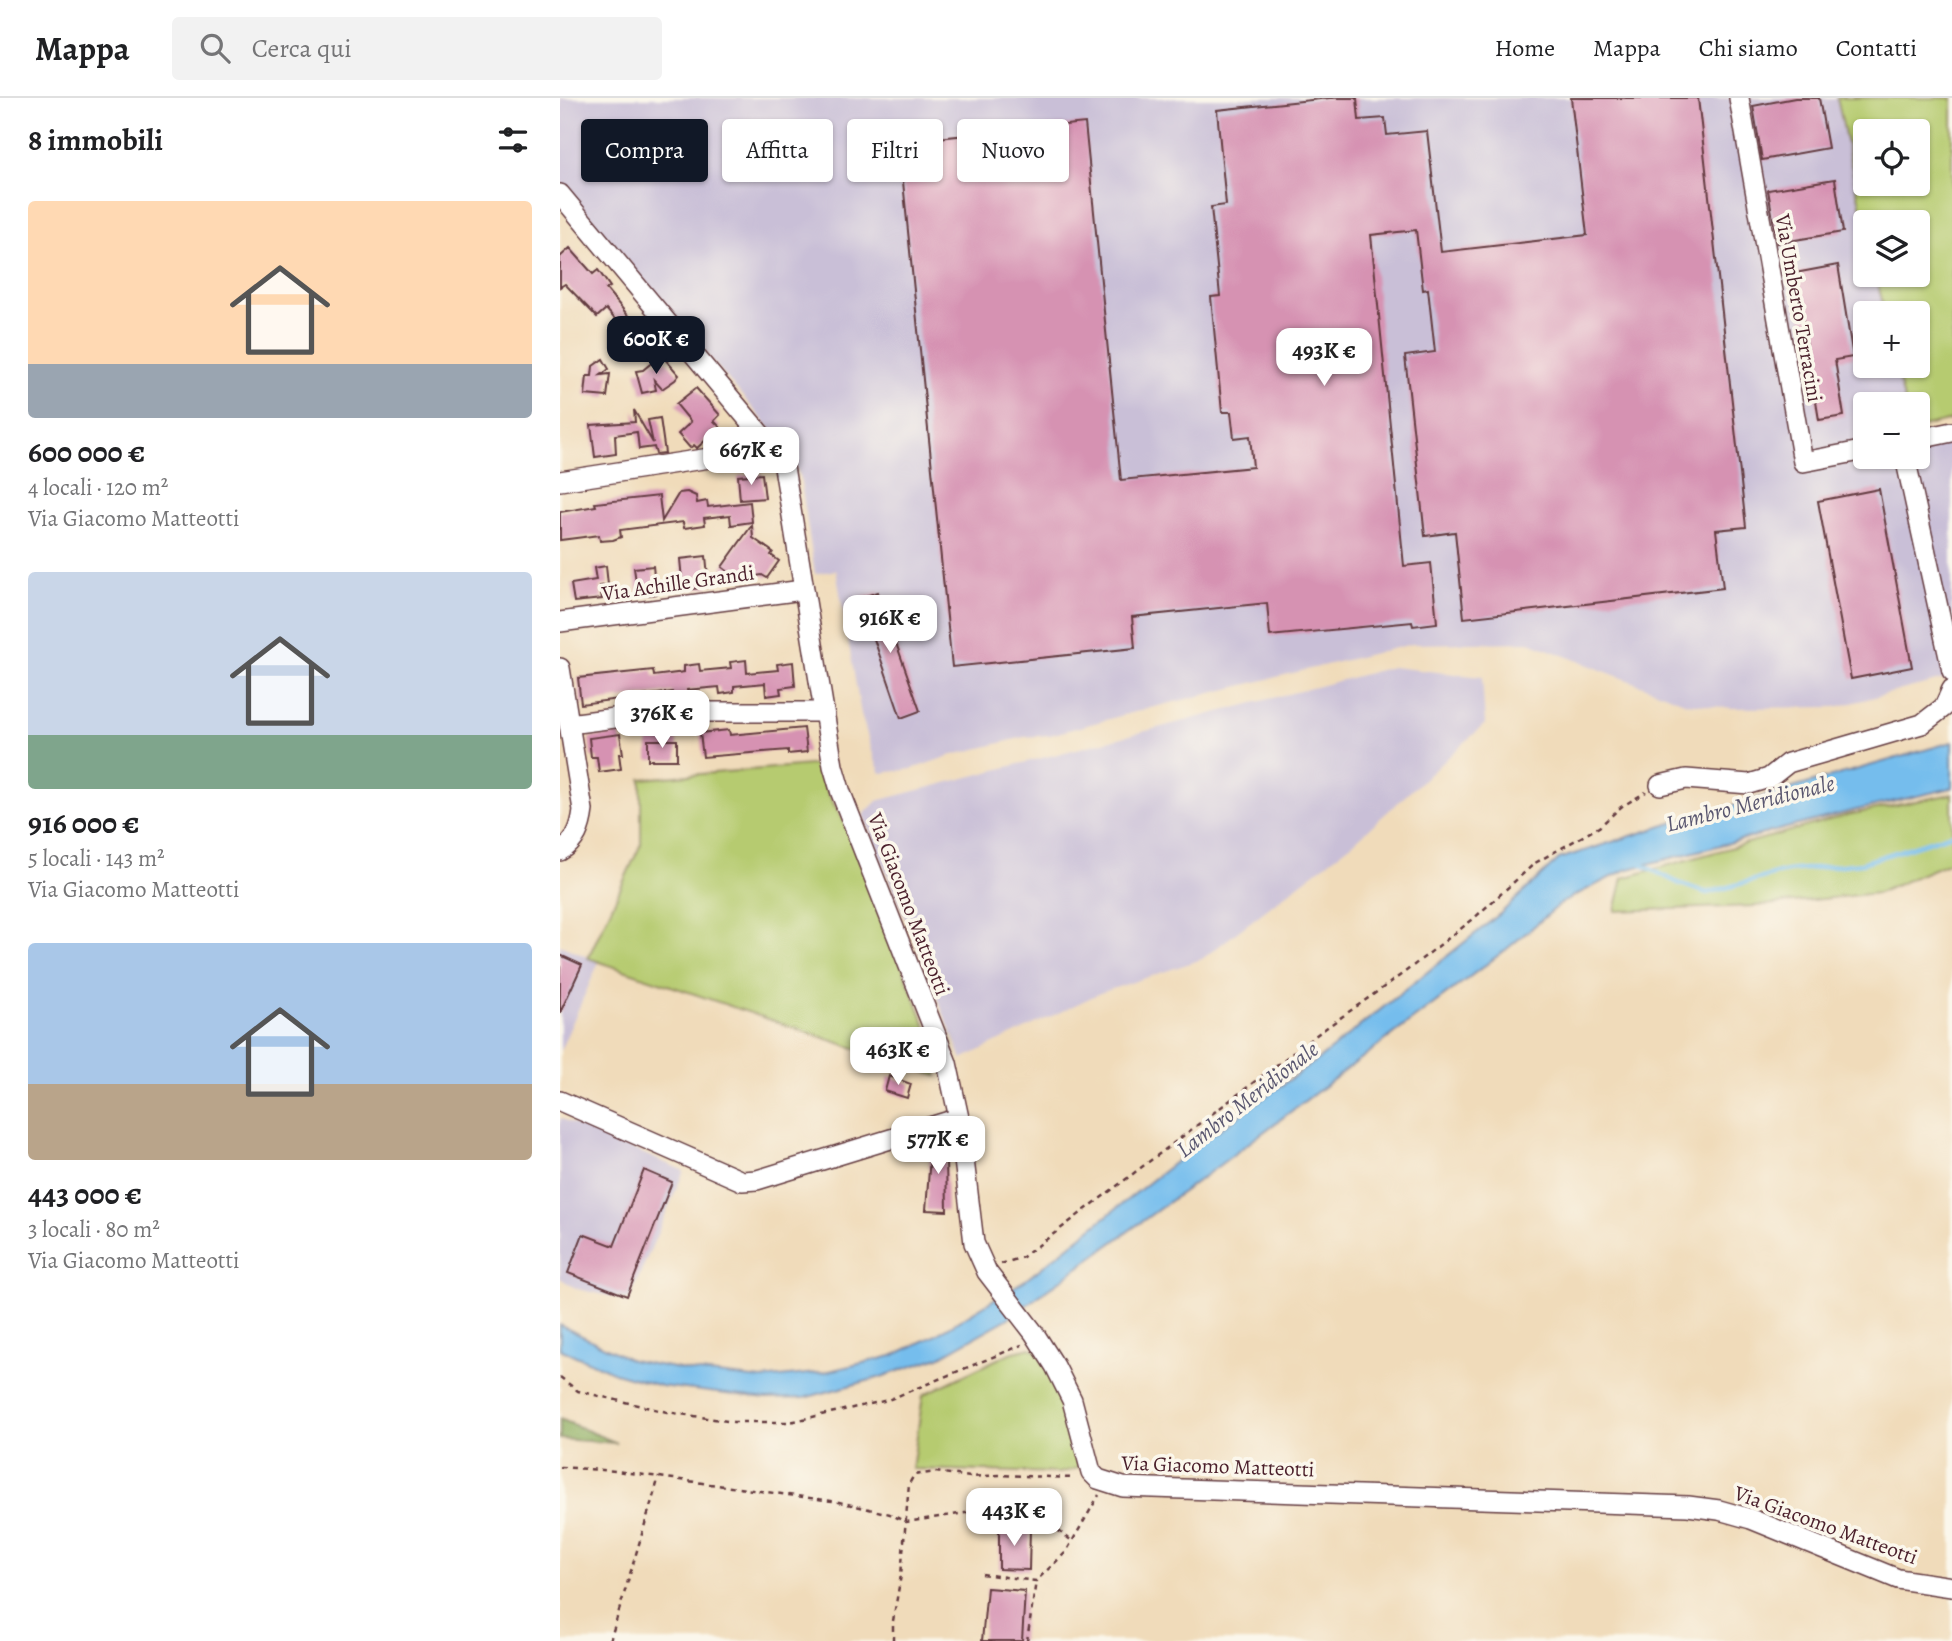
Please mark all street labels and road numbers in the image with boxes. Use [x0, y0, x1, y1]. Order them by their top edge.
street label: Via Umberto Terracini [1769, 211, 1829, 404]
street label: Via Achille Grandi [599, 558, 756, 608]
street label: Via Giacomo Matteotti [861, 808, 957, 999]
street label: Via Giacomo Matteotti [1120, 1449, 1315, 1483]
street label: Via Giacomo Matteotti [1730, 1478, 1922, 1571]

